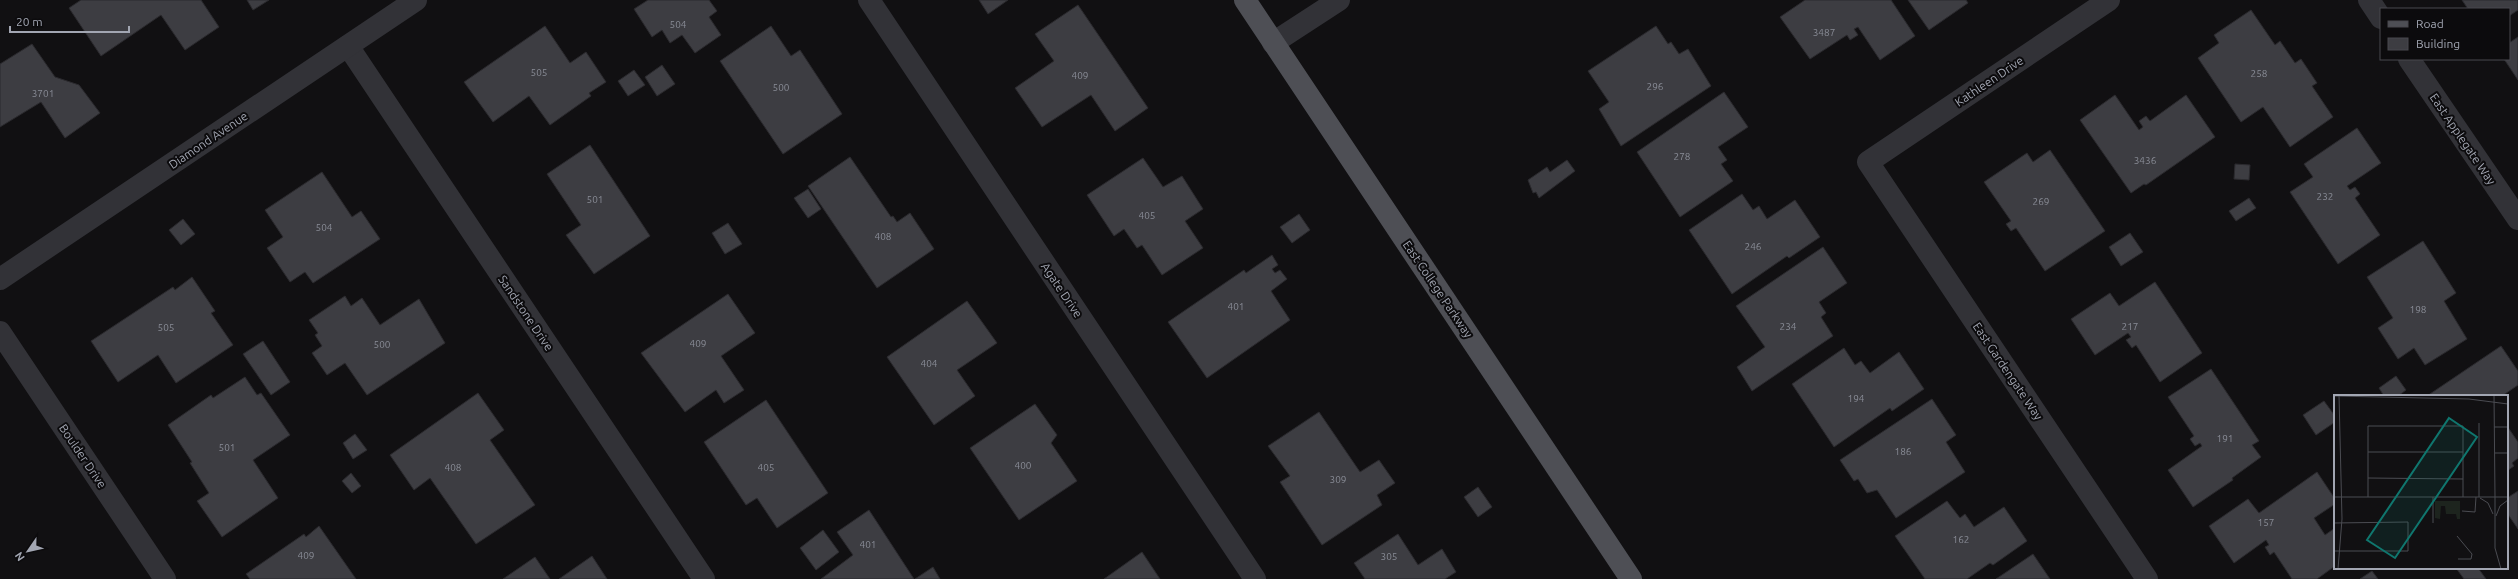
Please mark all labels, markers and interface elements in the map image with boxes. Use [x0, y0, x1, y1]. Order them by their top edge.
scale bar [10, 8, 129, 34]
legend [2380, 8, 2510, 60]
text: 20 m [16, 15, 43, 28]
text: Road [2416, 17, 2444, 30]
house number: 504 [670, 19, 687, 30]
house number: 3487 [1813, 27, 1835, 38]
text: Building [2416, 37, 2460, 50]
street label: Kathleen Drive [1952, 53, 2026, 109]
house number: 505 [531, 67, 547, 78]
house number: 258 [2251, 68, 2268, 79]
house number: 409 [1072, 70, 1088, 81]
house number: 296 [1647, 81, 1664, 92]
house number: 500 [773, 82, 790, 93]
house number: 3701 [32, 88, 54, 99]
street label: East Applegate Way [2428, 91, 2498, 187]
street label: Diamond Avenue [166, 109, 250, 171]
house number: 278 [1674, 151, 1691, 162]
house number: 3436 [2134, 155, 2157, 166]
house number: 232 [2317, 191, 2333, 202]
house number: 501 [587, 194, 603, 205]
house number: 269 [2033, 196, 2049, 207]
house number: 405 [1139, 210, 1155, 221]
house number: 504 [316, 222, 333, 233]
house number: 408 [875, 231, 892, 242]
street label: East College Parkway [1401, 238, 1475, 340]
house number: 246 [1745, 241, 1762, 252]
street label: Agate Drive [1039, 260, 1085, 320]
street label: Sandstone Drive [496, 273, 556, 353]
house number: 401 [1228, 301, 1244, 312]
house number: 198 [2410, 304, 2427, 315]
street label: East Gardengate Way [1971, 320, 2046, 422]
house number: 234 [1780, 321, 1797, 332]
house number: 217 [2122, 321, 2138, 332]
house number: 505 [158, 322, 174, 333]
house number: 409 [690, 338, 706, 349]
house number: 500 [374, 339, 391, 350]
house number: 404 [921, 358, 938, 369]
house number: 194 [1848, 393, 1865, 404]
inset map [2334, 395, 2508, 569]
street label: Boulder Drive [57, 422, 109, 490]
house number: 191 [2217, 433, 2233, 444]
house number: 501 [219, 442, 235, 453]
house number: 186 [1895, 446, 1912, 457]
house number: 400 [1015, 460, 1032, 471]
house number: 408 [445, 462, 462, 473]
house number: 405 [758, 462, 774, 473]
house number: 309 [1330, 474, 1346, 485]
house number: 157 [2258, 517, 2274, 528]
north arrow [8, 531, 48, 571]
house number: 162 [1953, 534, 1969, 545]
house number: 401 [860, 539, 876, 550]
text: N [12, 550, 27, 563]
house number: 409 [298, 550, 314, 561]
house number: 305 [1381, 551, 1397, 562]

